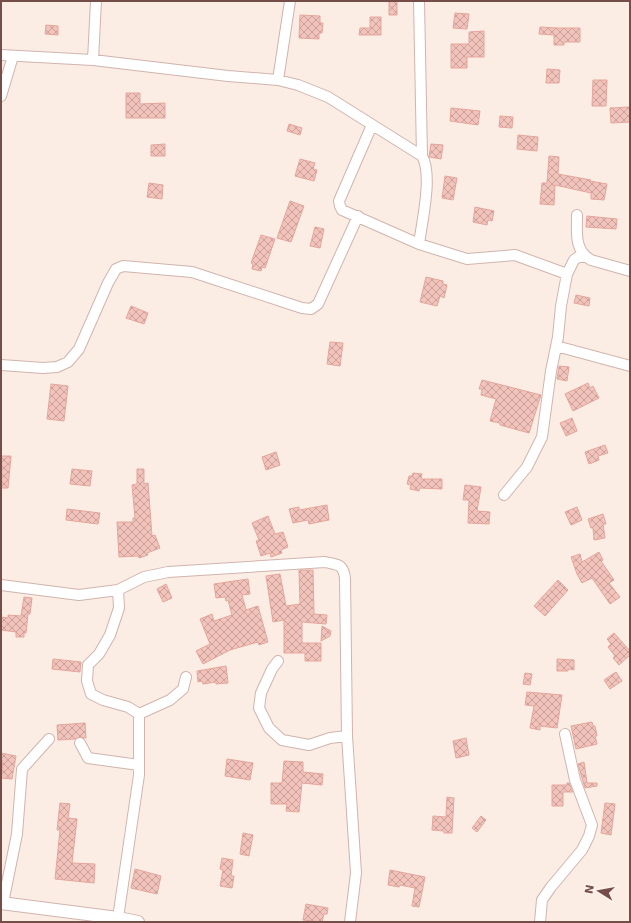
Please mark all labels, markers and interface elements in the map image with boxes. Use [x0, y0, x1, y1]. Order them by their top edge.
north arrow [579, 871, 619, 911]
text: N [582, 883, 597, 895]

